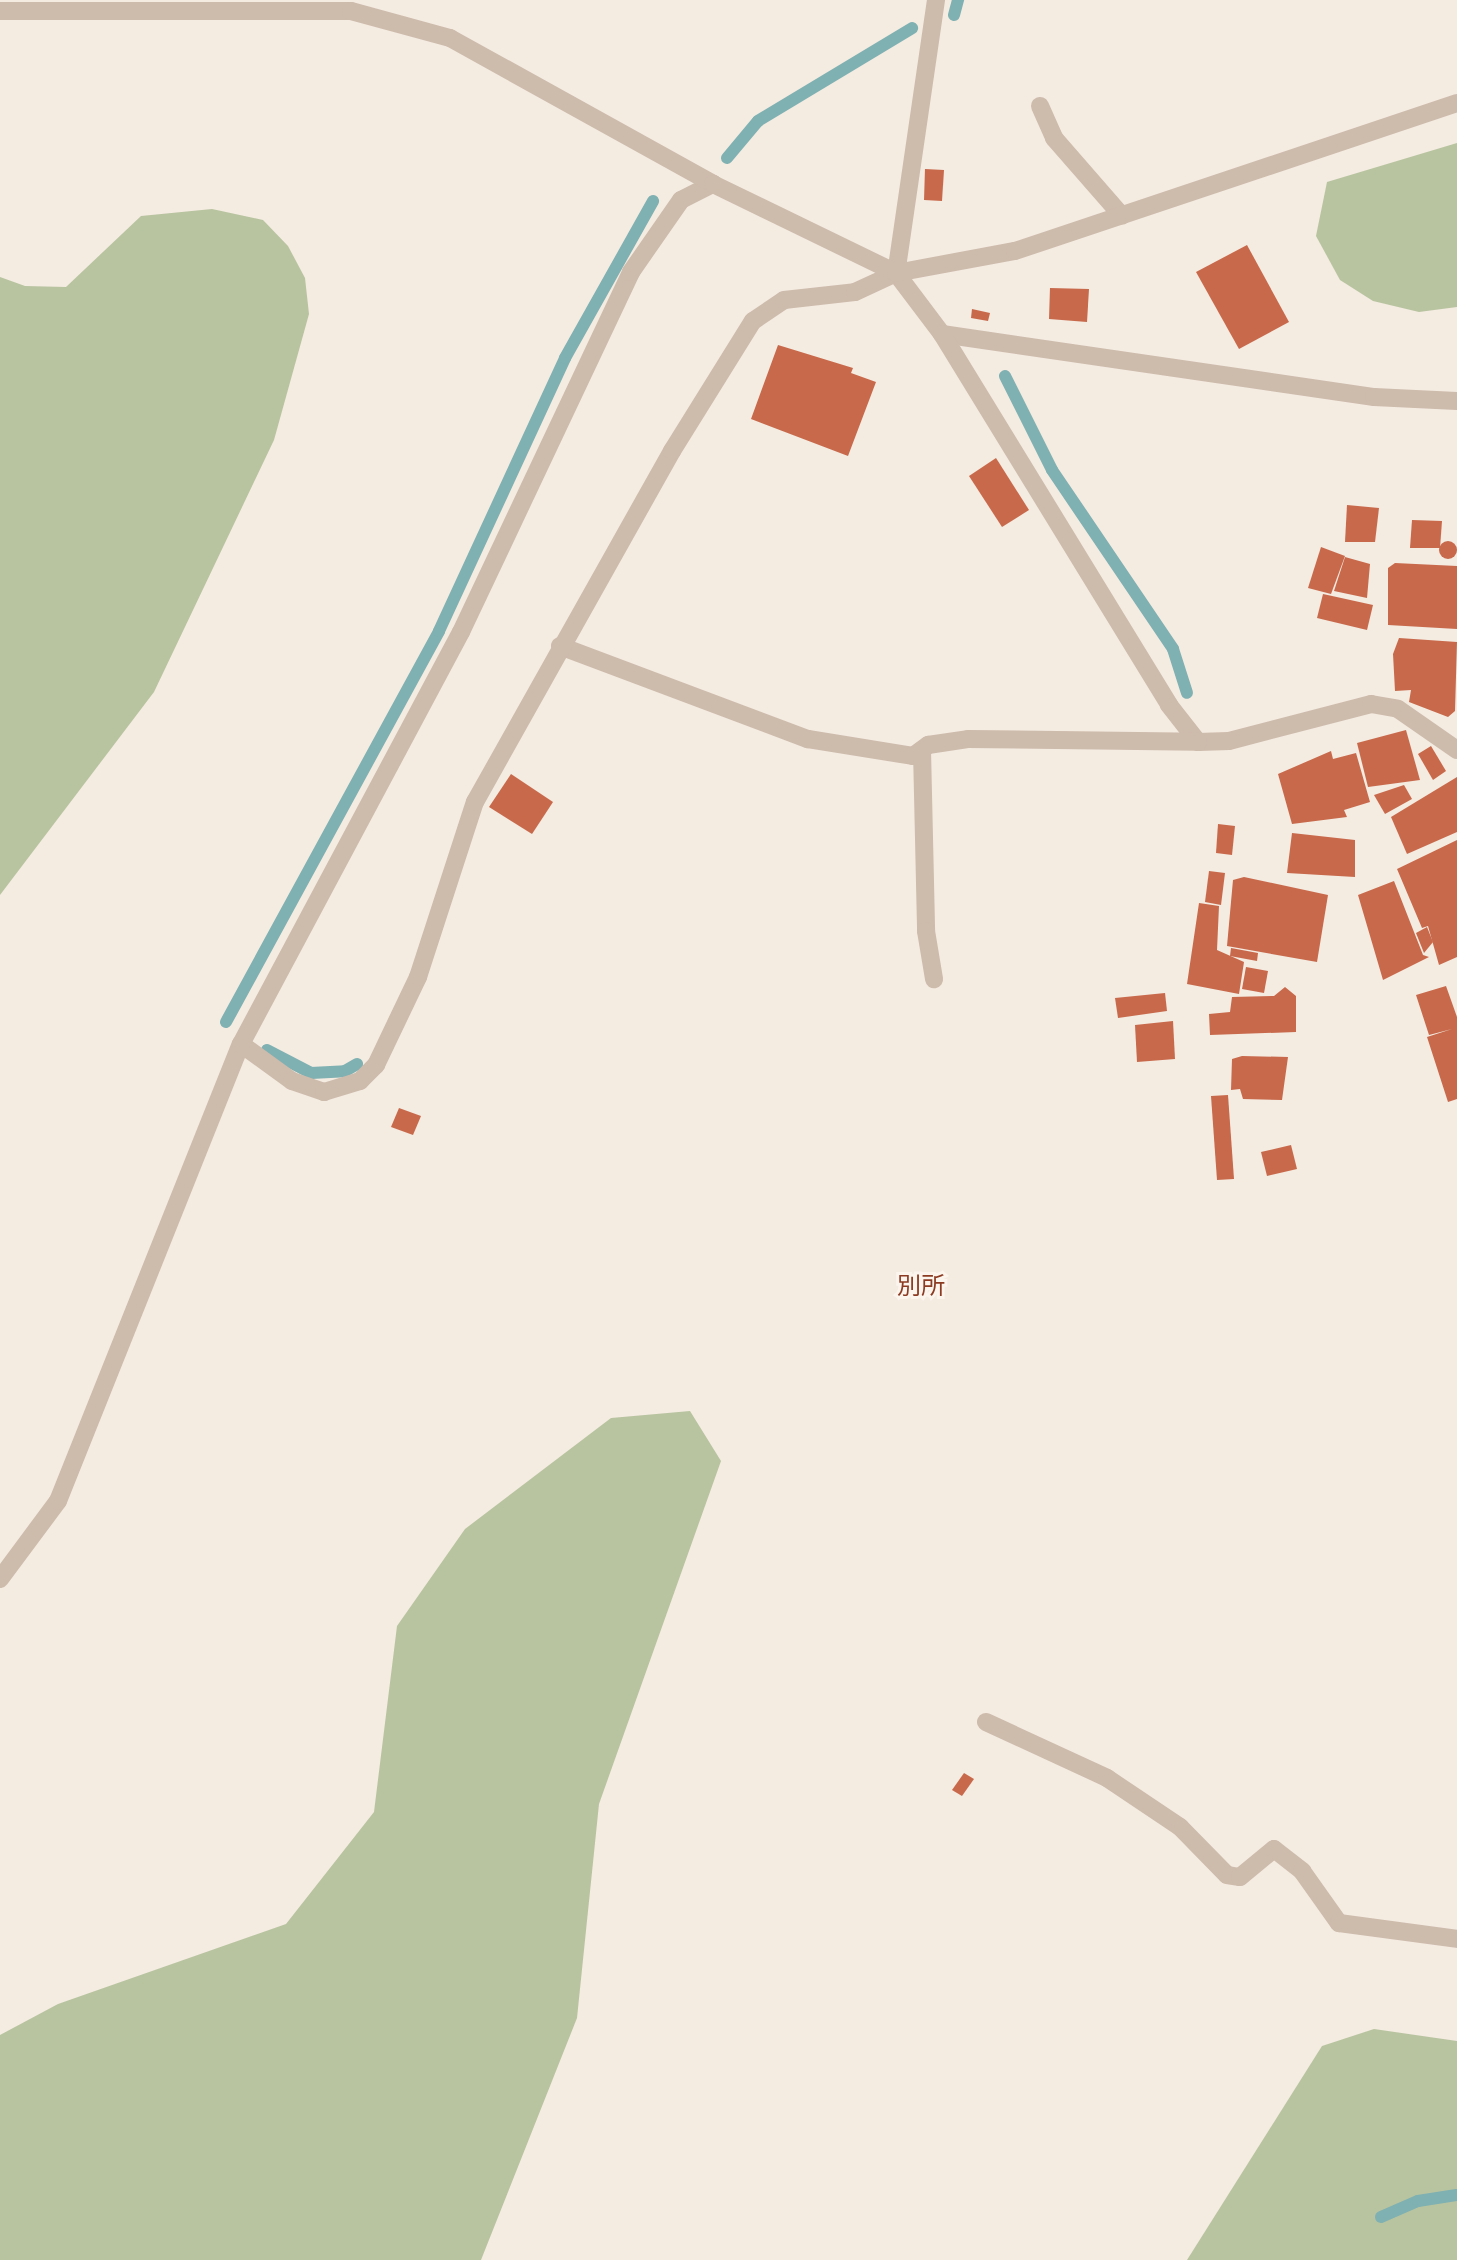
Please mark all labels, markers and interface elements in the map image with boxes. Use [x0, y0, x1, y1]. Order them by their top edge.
district label: 別所 [897, 1272, 945, 1300]

